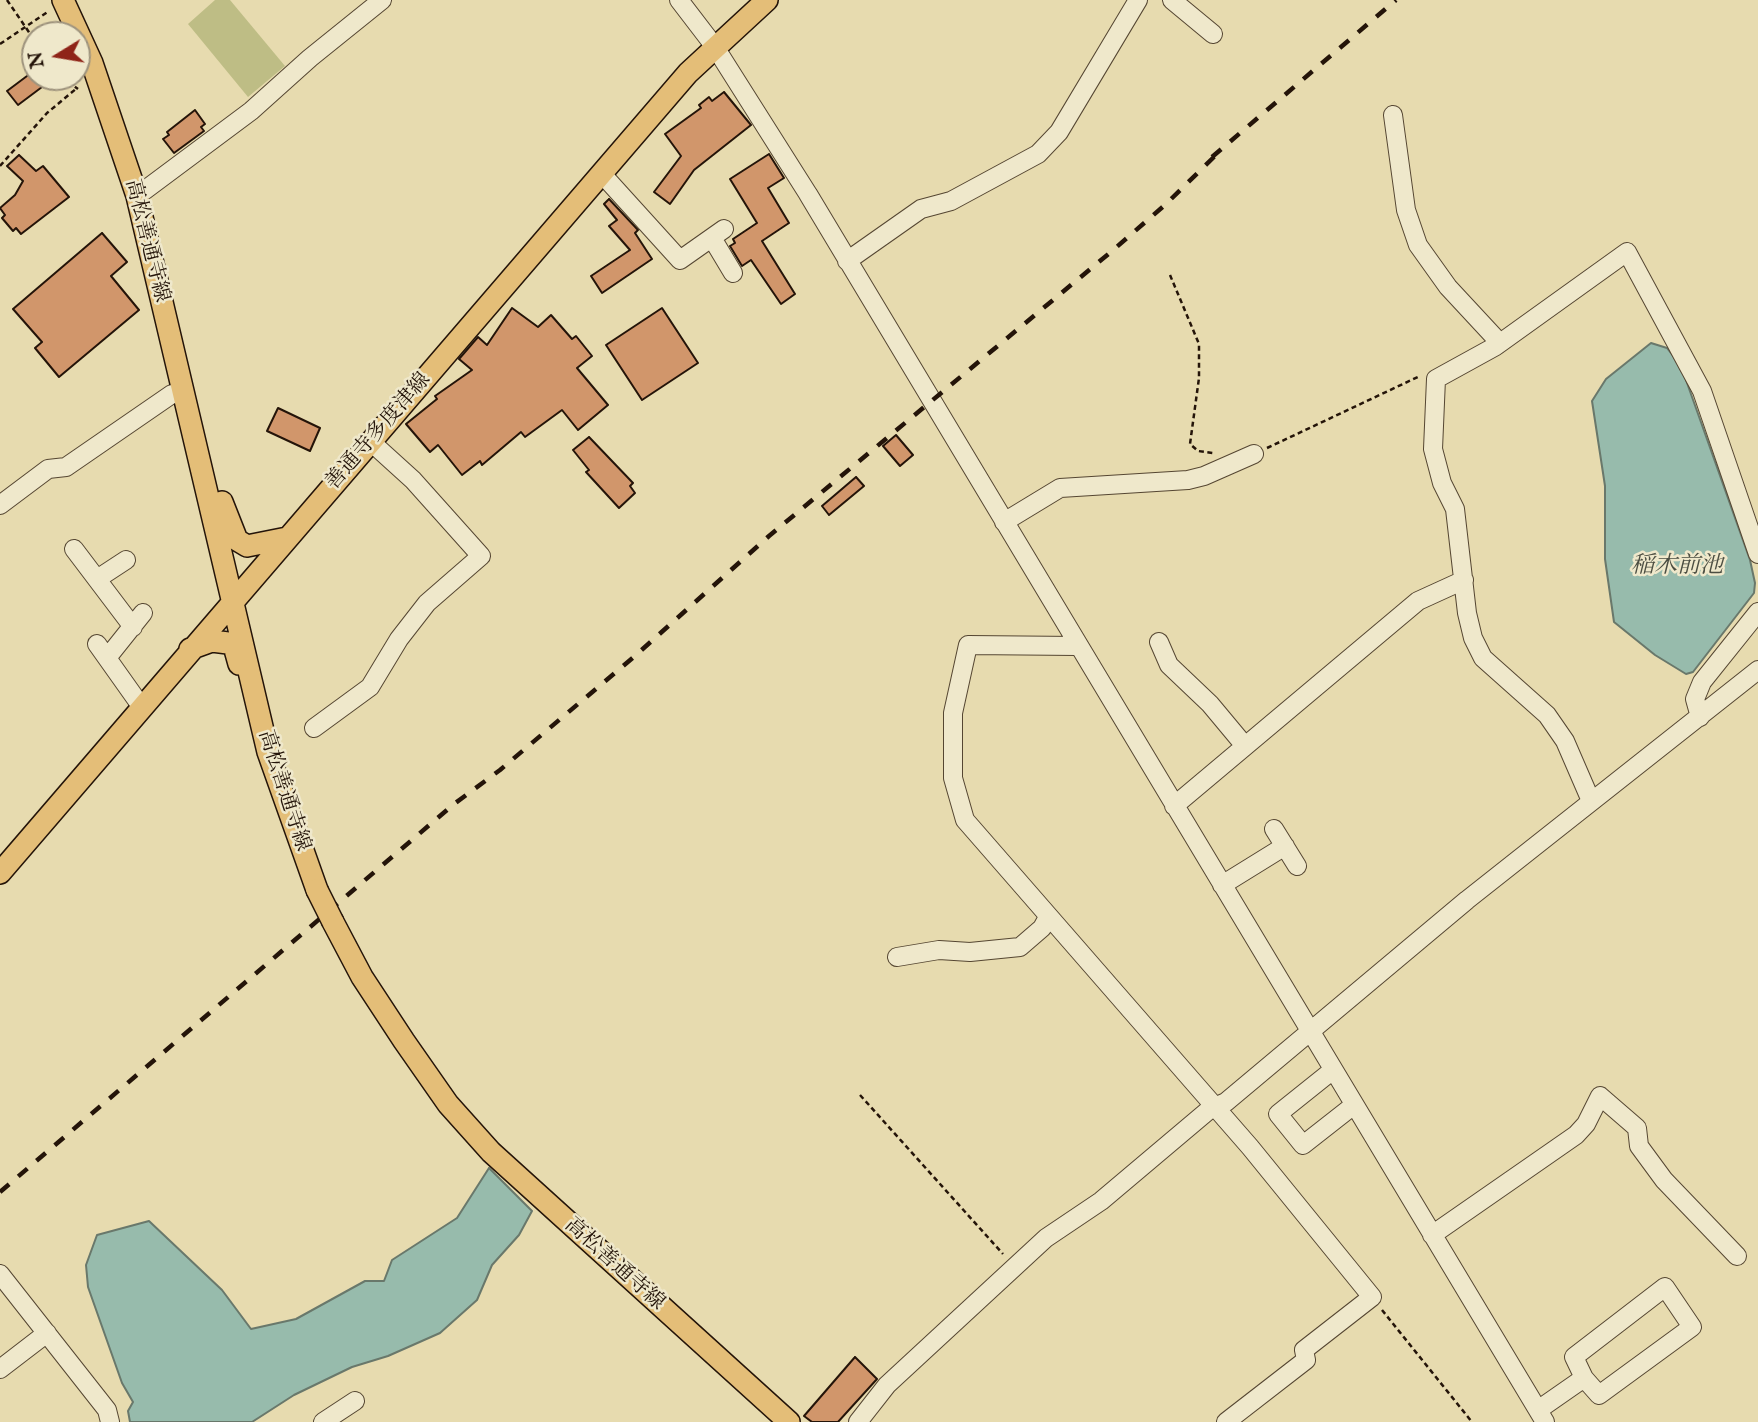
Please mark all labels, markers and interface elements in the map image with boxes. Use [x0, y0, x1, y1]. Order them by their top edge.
north arrow [21, 21, 91, 91]
text: N [24, 49, 51, 70]
street label: 高松善通寺線 [119, 177, 173, 305]
street label: 善通寺多度津線 [321, 368, 437, 496]
water label: 稲木前池 [1631, 553, 1723, 581]
street label: 高松善通寺線 [252, 727, 314, 855]
street label: 高松善通寺線 [559, 1213, 669, 1317]

